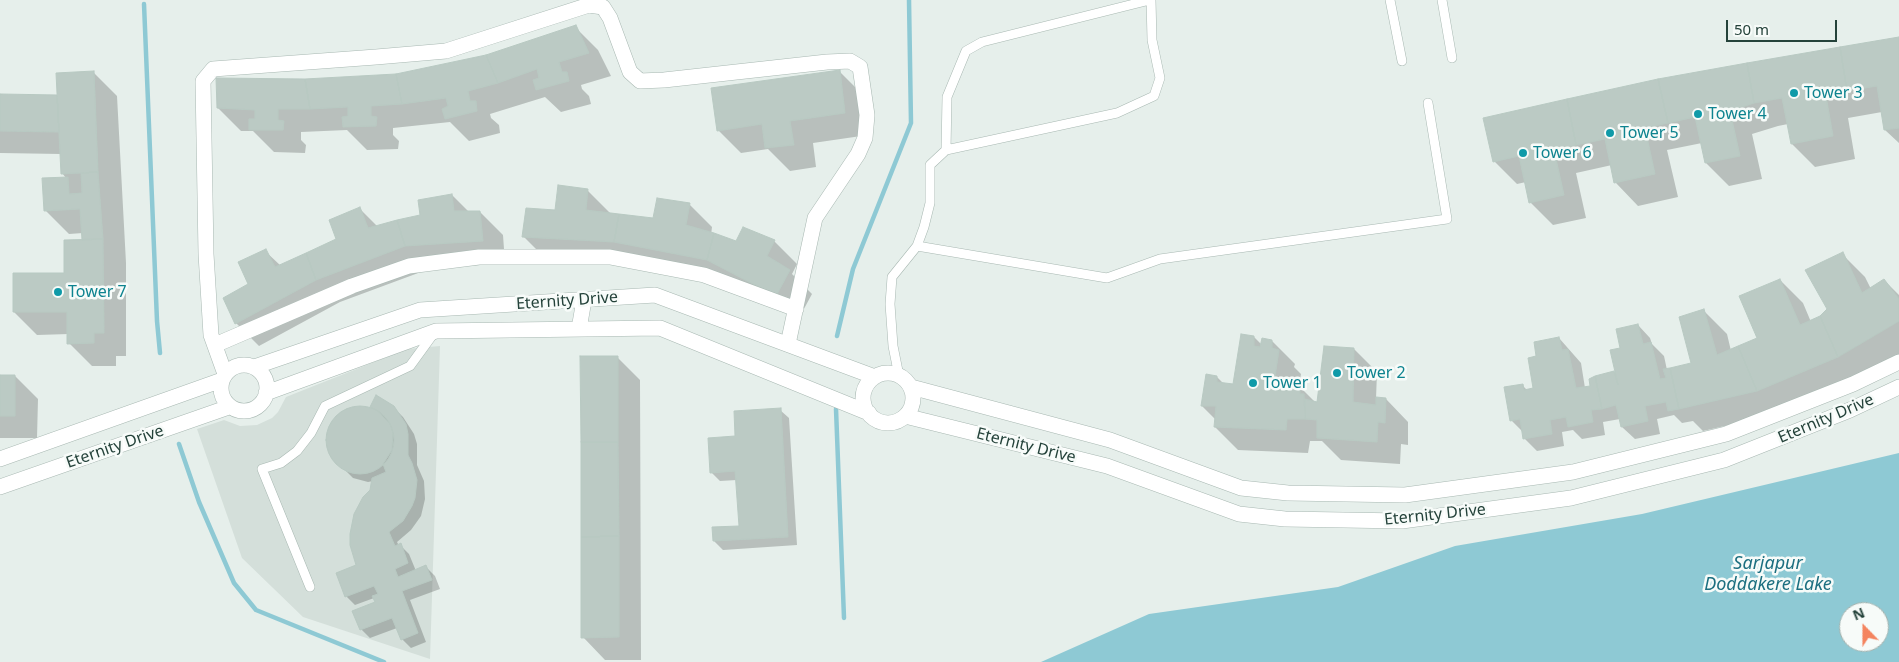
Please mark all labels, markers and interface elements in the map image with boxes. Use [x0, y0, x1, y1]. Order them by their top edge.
scale bar [1729, 10, 1840, 42]
text: 50 m [1734, 19, 1769, 39]
place label: Tower 3 [1804, 83, 1863, 103]
marker: Tower 3 [1788, 87, 1800, 99]
place label: Tower 4 [1708, 104, 1767, 124]
marker: Tower 4 [1692, 108, 1704, 120]
place label: Tower 5 [1620, 123, 1679, 143]
marker: Tower 5 [1604, 127, 1616, 139]
place label: Tower 6 [1533, 143, 1592, 163]
marker: Tower 6 [1517, 147, 1529, 159]
place label: Tower 7 [68, 282, 127, 302]
marker: Tower 7 [52, 286, 64, 298]
street label: Eternity Drive [515, 288, 619, 314]
place label: Tower 2 [1347, 363, 1406, 383]
marker: Tower 2 [1331, 367, 1343, 379]
place label: Tower 1 [1263, 373, 1322, 393]
marker: Tower 1 [1247, 377, 1259, 389]
street label: Eternity Drive [1775, 390, 1877, 448]
street label: Eternity Drive [64, 421, 166, 473]
street label: Eternity Drive [974, 424, 1078, 468]
street label: Eternity Drive [1383, 500, 1487, 530]
water label: Sarjapur Doddakere Lake [1704, 553, 1832, 596]
north arrow [1839, 602, 1889, 652]
text: N [1850, 603, 1867, 625]

